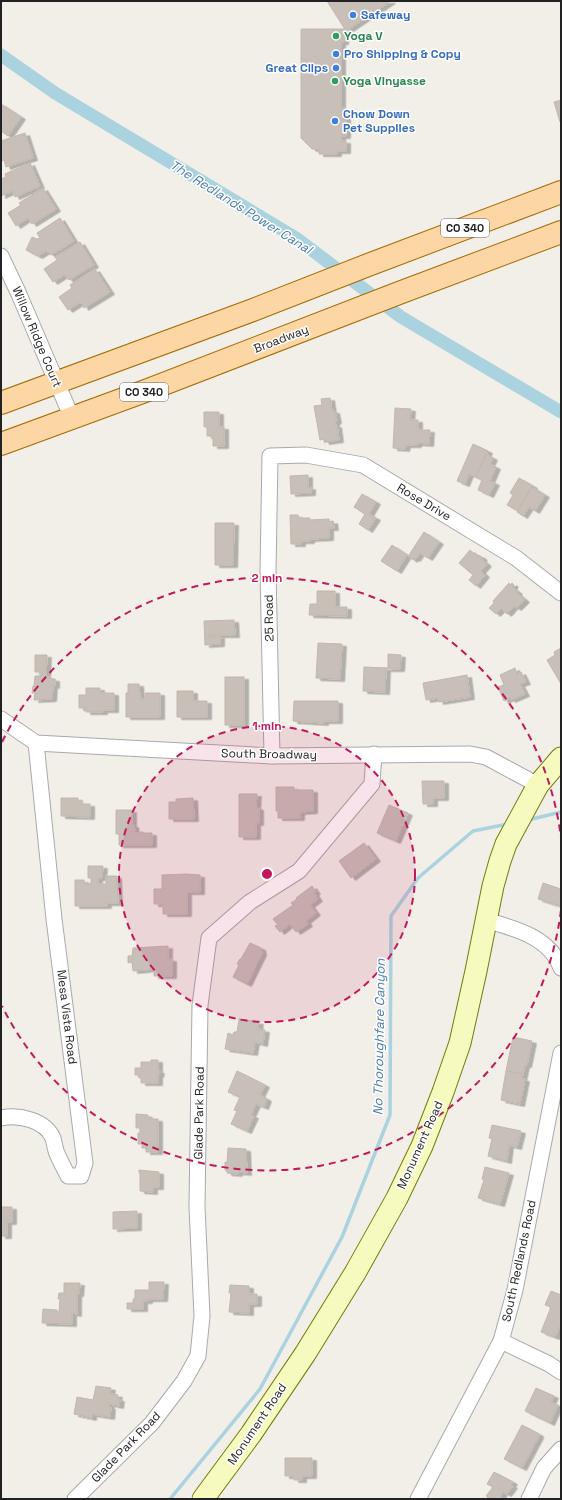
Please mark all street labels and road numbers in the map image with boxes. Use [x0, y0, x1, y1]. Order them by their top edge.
road number: CO 340 [441, 219, 489, 237]
street label: Willow Ridge Court [9, 284, 65, 390]
street label: Broadway [251, 321, 311, 357]
road number: CO 340 [120, 383, 168, 401]
street label: Rose Drive [394, 480, 454, 524]
street label: 25 Road [261, 594, 277, 642]
street label: South Broadway [221, 745, 317, 763]
street label: Mesa Vista Road [53, 969, 81, 1065]
street label: Glade Park Road [190, 1066, 208, 1160]
street label: Monument Road [393, 1098, 447, 1192]
street label: South Redlands Road [498, 1199, 540, 1323]
street label: Monument Road [224, 1380, 290, 1468]
street label: Glade Park Road [88, 1408, 164, 1486]

